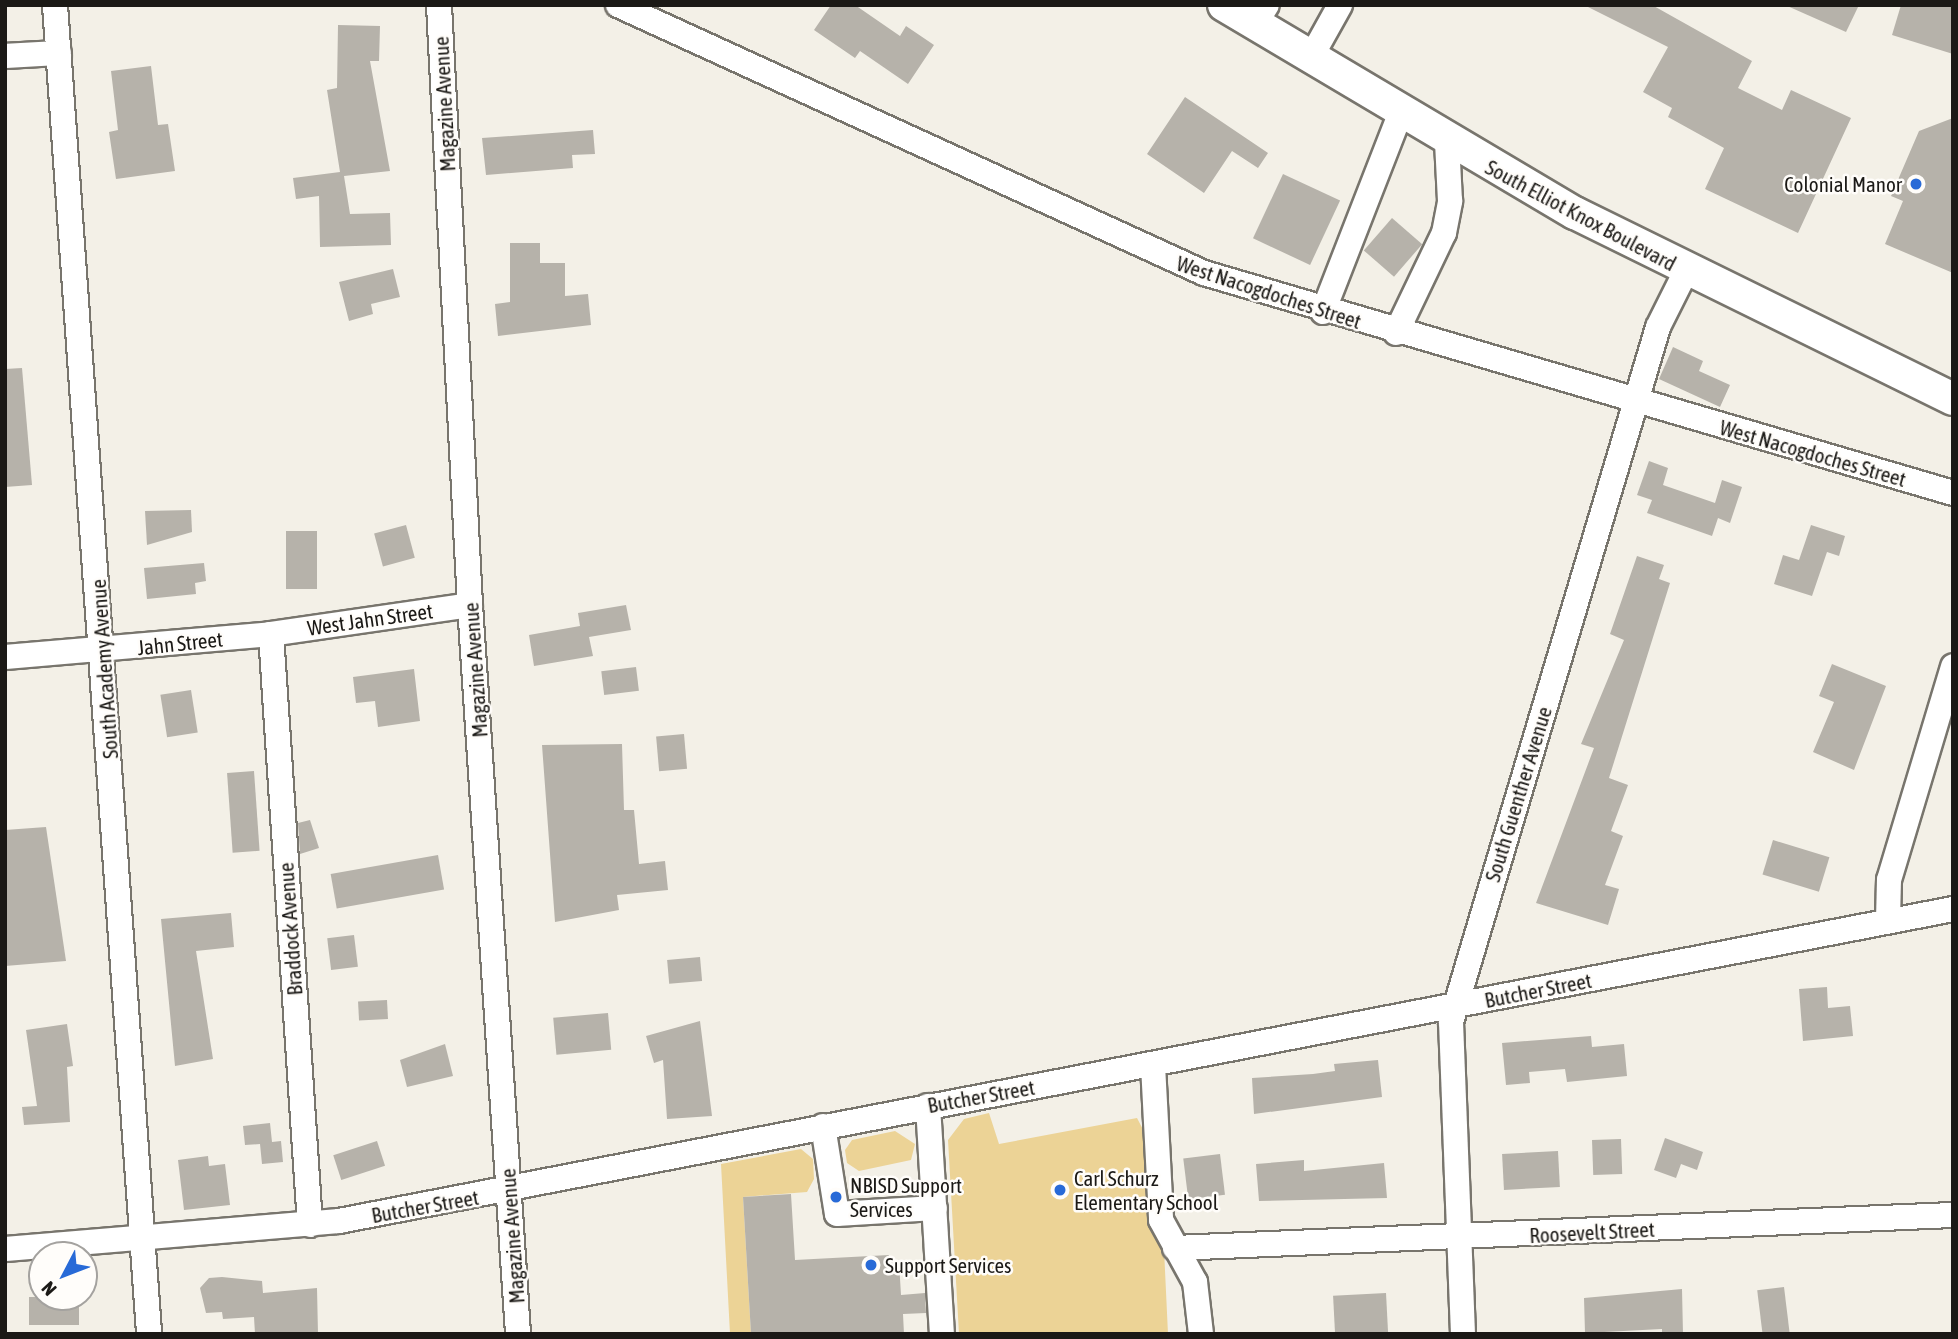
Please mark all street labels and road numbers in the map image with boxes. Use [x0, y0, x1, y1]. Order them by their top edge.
street label: Magazine Avenue [428, 36, 460, 172]
street label: South Elliot Knox Boulevard [1481, 154, 1681, 276]
street label: West Nacogdoches Street [1174, 250, 1364, 334]
street label: West Nacogdoches Street [1717, 414, 1909, 492]
street label: South Academy Avenue [85, 578, 123, 760]
street label: West Jahn Street [306, 598, 434, 640]
street label: Magazine Avenue [458, 602, 492, 738]
street label: Jahn Street [136, 626, 224, 660]
street label: South Guenther Avenue [1479, 703, 1557, 885]
street label: Braddock Avenue [273, 862, 307, 996]
street label: Butcher Street [1482, 967, 1594, 1013]
street label: Butcher Street [925, 1074, 1037, 1118]
street label: Magazine Avenue [495, 1168, 529, 1304]
street label: Butcher Street [369, 1184, 481, 1228]
street label: Roosevelt Street [1529, 1216, 1655, 1248]

